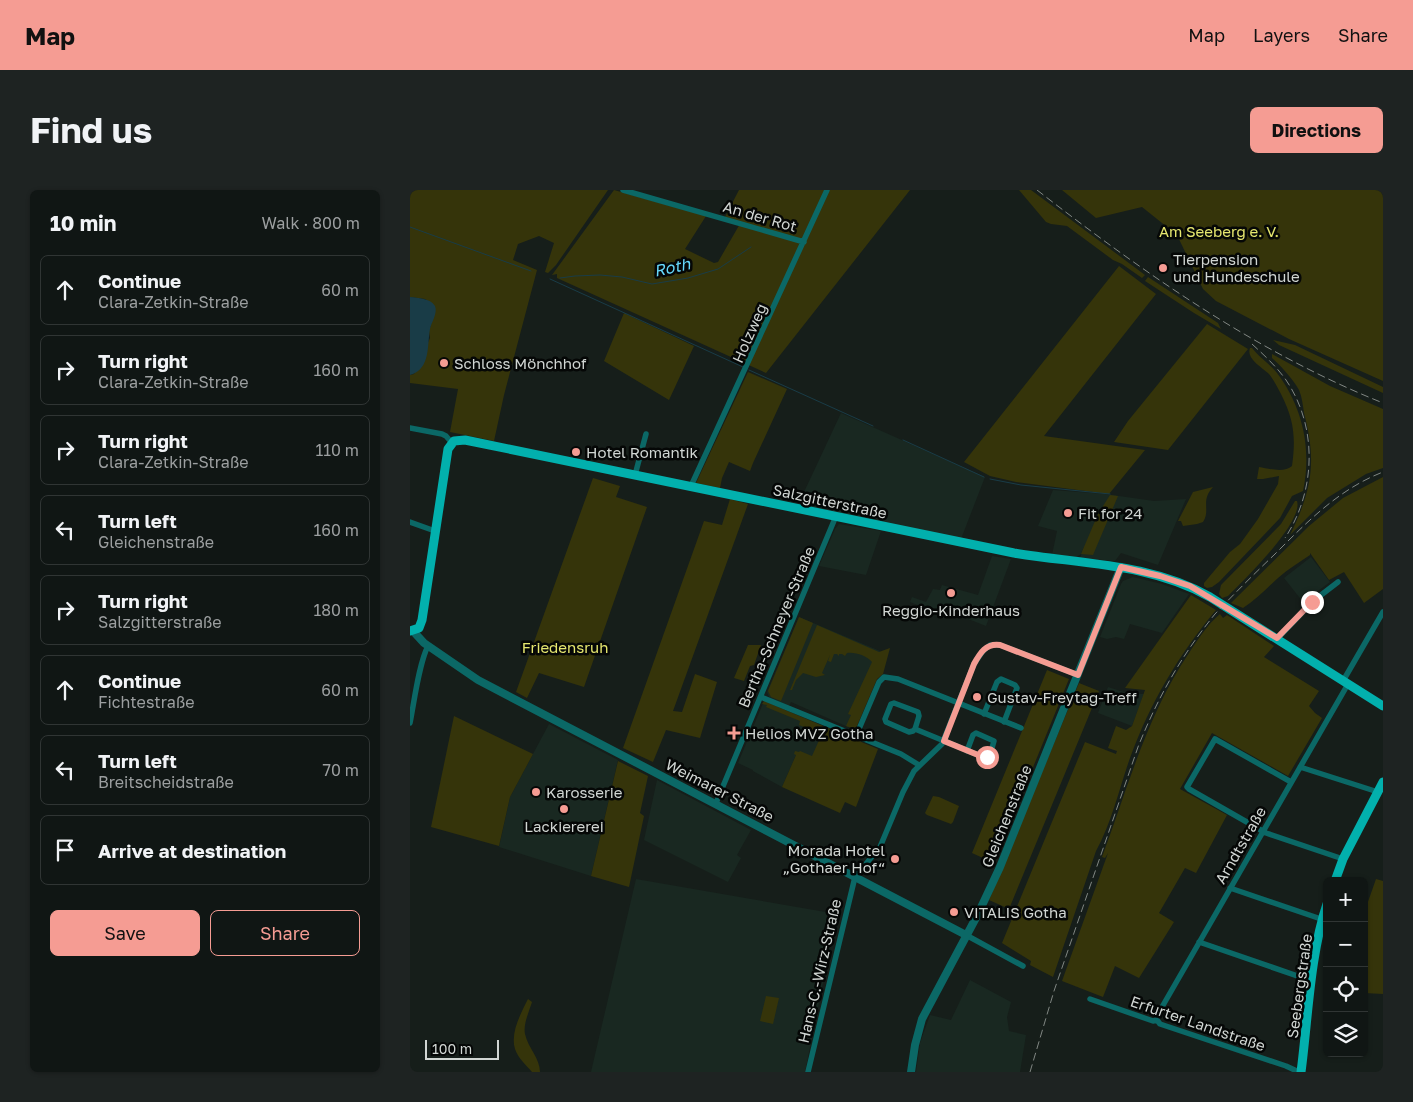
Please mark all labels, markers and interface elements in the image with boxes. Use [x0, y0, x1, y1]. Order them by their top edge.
text: Map [25, 21, 75, 50]
text: Map [1188, 24, 1225, 46]
text: Layers [1253, 24, 1310, 46]
text: Share [1338, 24, 1388, 46]
button: Directions [1250, 107, 1383, 153]
text: Find us [30, 109, 152, 151]
street label: An der Rot [721, 197, 799, 235]
text: 10 min [50, 210, 117, 236]
text: Walk · 800 m [262, 213, 360, 233]
park label: Am Seeberg e. V. [1159, 222, 1279, 240]
place label: Tierpension und Hundeschule [1173, 250, 1300, 285]
water label: Roth [652, 253, 693, 281]
marker: Tierpension und Hundeschule [1157, 262, 1169, 274]
text: Continue [98, 269, 181, 292]
icon: ahead [51, 276, 79, 304]
text: 60 m [321, 280, 359, 300]
text: Clara-Zetkin-Straße [98, 292, 248, 312]
street label: Holzweg [728, 301, 770, 365]
text: Turn right [98, 349, 188, 372]
place label: Schloss Mönchhof [454, 354, 587, 372]
icon: right [51, 356, 79, 384]
marker: Schloss Mönchhof [438, 357, 450, 369]
text: 160 m [313, 360, 359, 380]
text: Clara-Zetkin-Straße [98, 372, 248, 392]
text: Turn right [98, 429, 188, 452]
icon: right [51, 436, 79, 464]
text: 110 m [315, 440, 359, 460]
place label: Hotel Romantik [586, 443, 699, 461]
marker: Hotel Romantik [570, 446, 582, 458]
text: Clara-Zetkin-Straße [98, 452, 248, 472]
street label: Salzgitterstraße [771, 480, 889, 522]
place label: Fit for 24 [1078, 504, 1142, 522]
marker: Fit for 24 [1062, 507, 1074, 519]
text: Turn left [98, 509, 177, 532]
icon: left [51, 516, 79, 544]
text: 160 m [313, 520, 359, 540]
text: Gleichenstraße [98, 532, 214, 552]
street label: Bertha-Schneyer-Straße [734, 543, 818, 710]
marker: Reggio-Kinderhaus [945, 587, 957, 599]
text: Turn right [98, 589, 188, 612]
route end [1301, 591, 1324, 614]
icon: right [51, 596, 79, 624]
text: 180 m [313, 600, 359, 620]
place label: Reggio-Kinderhaus [882, 601, 1020, 619]
text: Salzgitterstraße [98, 612, 222, 632]
park label: Friedensruh [522, 638, 608, 656]
text: Continue [98, 669, 181, 692]
icon: ahead [51, 676, 79, 704]
text: 60 m [321, 680, 359, 700]
place label: Gustav-Freytag-Treff [987, 688, 1137, 706]
marker: Gustav-Freytag-Treff [971, 691, 983, 703]
text: Fichtestraße [98, 692, 194, 712]
place label: Helios MVZ Gotha [745, 724, 874, 742]
marker: Helios MVZ Gotha [727, 726, 741, 740]
route start [976, 746, 999, 769]
text: Turn left [98, 749, 177, 772]
street label: Weimarer Straße [663, 755, 777, 825]
icon: left [51, 756, 79, 784]
text: 70 m [322, 760, 359, 780]
street label: Gleichenstraße [977, 762, 1035, 870]
text: Breitscheidstraße [98, 772, 234, 792]
place label: Karosserie [546, 783, 623, 801]
marker: Karosserie [530, 786, 542, 798]
marker: Lackiererei [558, 803, 570, 815]
street label: Arndtstraße [1211, 803, 1269, 887]
place label: Lackiererei [524, 817, 604, 835]
icon: arrive [51, 836, 79, 864]
text: Arrive at destination [98, 839, 286, 862]
place label: Morada Hotel „Gothaer Hof“ [783, 841, 885, 876]
marker: Morada Hotel „Gothaer Hof“ [889, 853, 901, 865]
map controls [1323, 877, 1368, 1057]
button: + [1323, 877, 1368, 922]
street label: Hans-C.-Wirz-Straße [794, 897, 844, 1045]
place label: VITALIS Gotha [964, 903, 1067, 921]
marker: VITALIS Gotha [948, 906, 960, 918]
button: Save [50, 910, 200, 956]
button: Share [210, 910, 360, 956]
button: − [1323, 922, 1368, 967]
street label: Seebergstraße [1283, 932, 1315, 1039]
button: locate [1323, 967, 1368, 1012]
street label: Erfurter Landstraße [1128, 991, 1268, 1055]
button: layers [1323, 1012, 1368, 1057]
scale bar [425, 1037, 499, 1060]
text: 100 m [432, 1040, 472, 1057]

